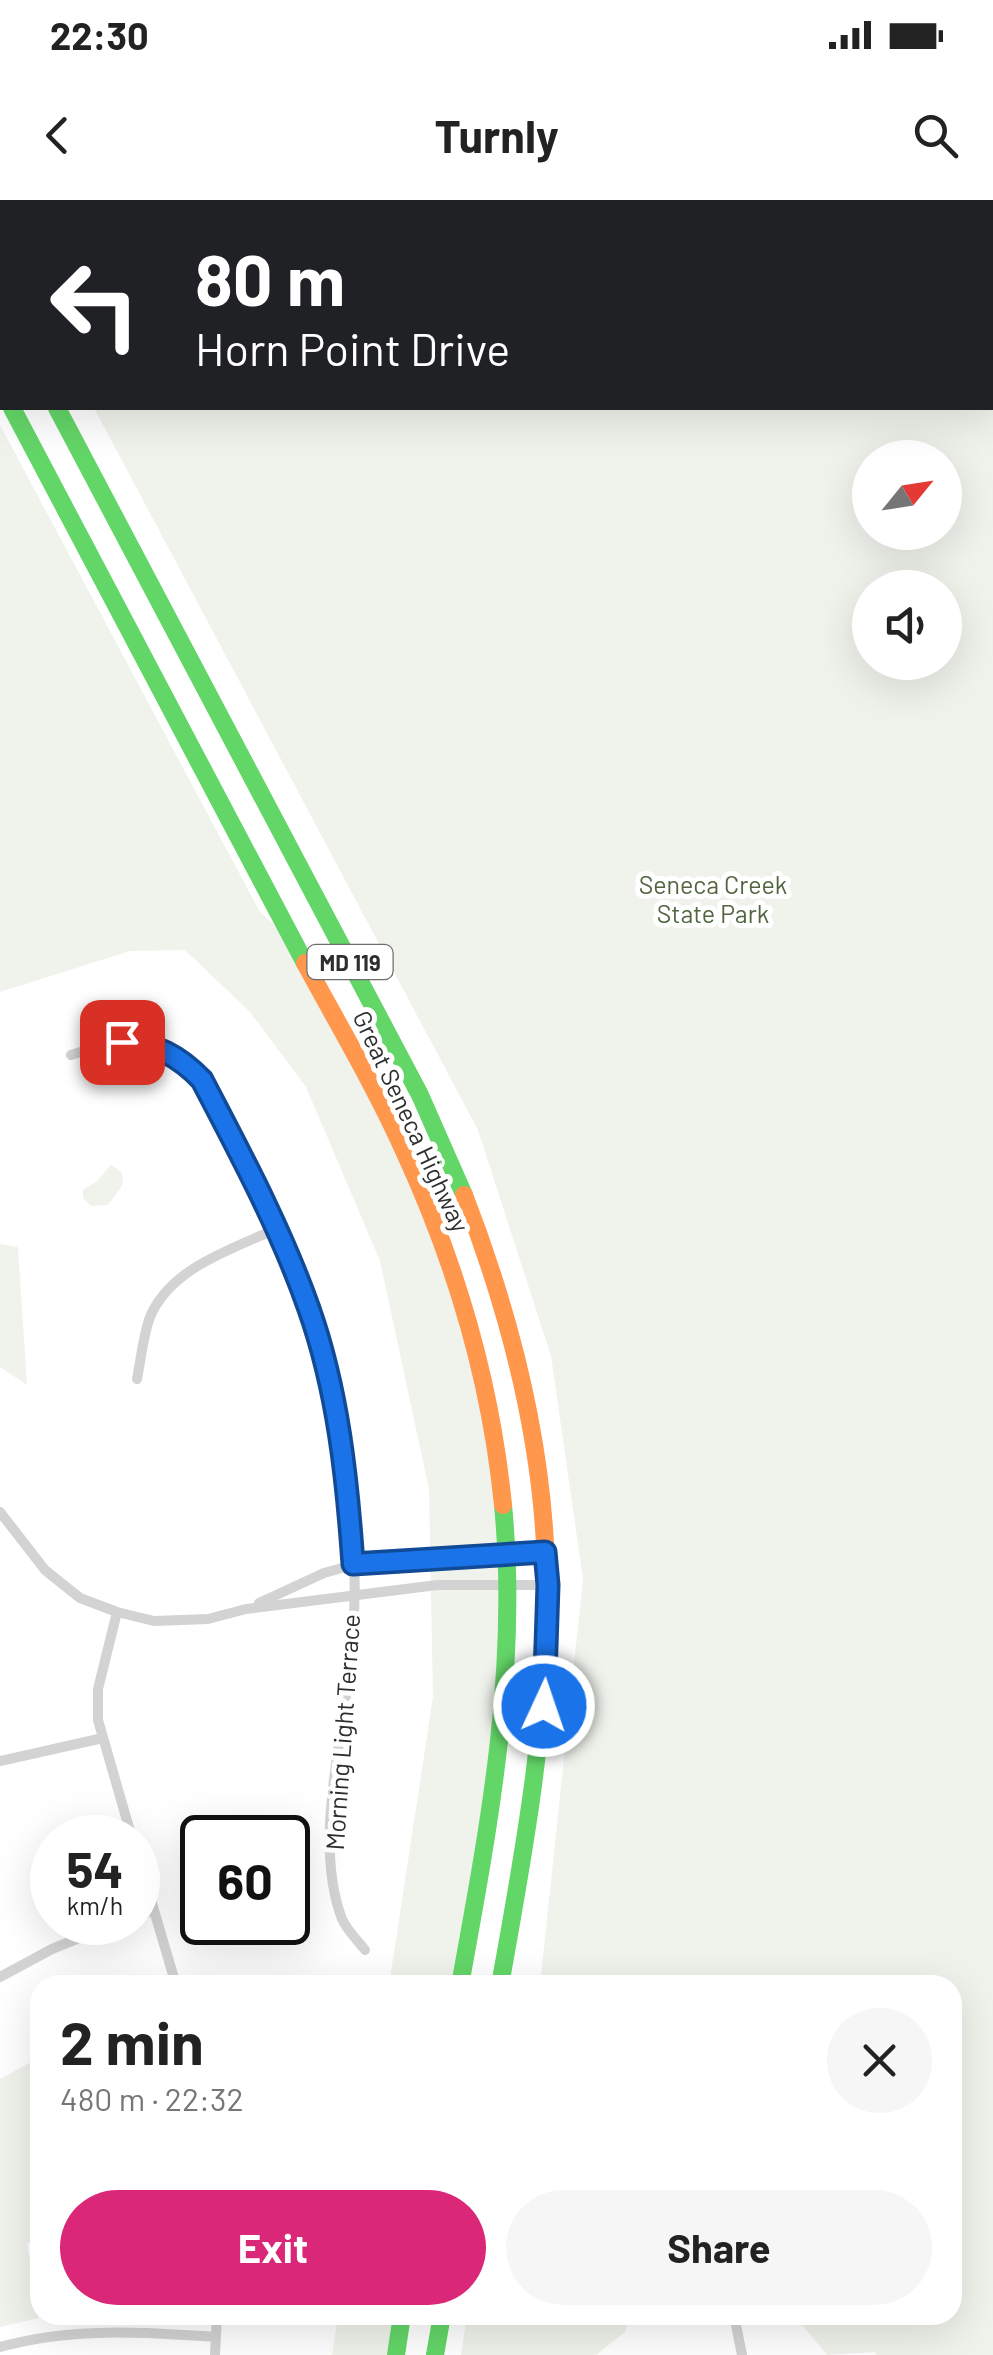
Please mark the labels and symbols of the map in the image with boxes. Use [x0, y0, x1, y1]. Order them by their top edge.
north arrow [852, 440, 962, 550]
park label: Seneca Creek State Park [639, 869, 787, 928]
road number: MD 119 [308, 945, 392, 979]
pin [80, 1000, 165, 1085]
street label: Great Seneca Highway [348, 1006, 476, 1236]
street label: Morning Light Terrace [319, 1613, 365, 1851]
position arrow [492, 1654, 596, 1758]
speed limit sign: 60 [180, 1815, 310, 1945]

